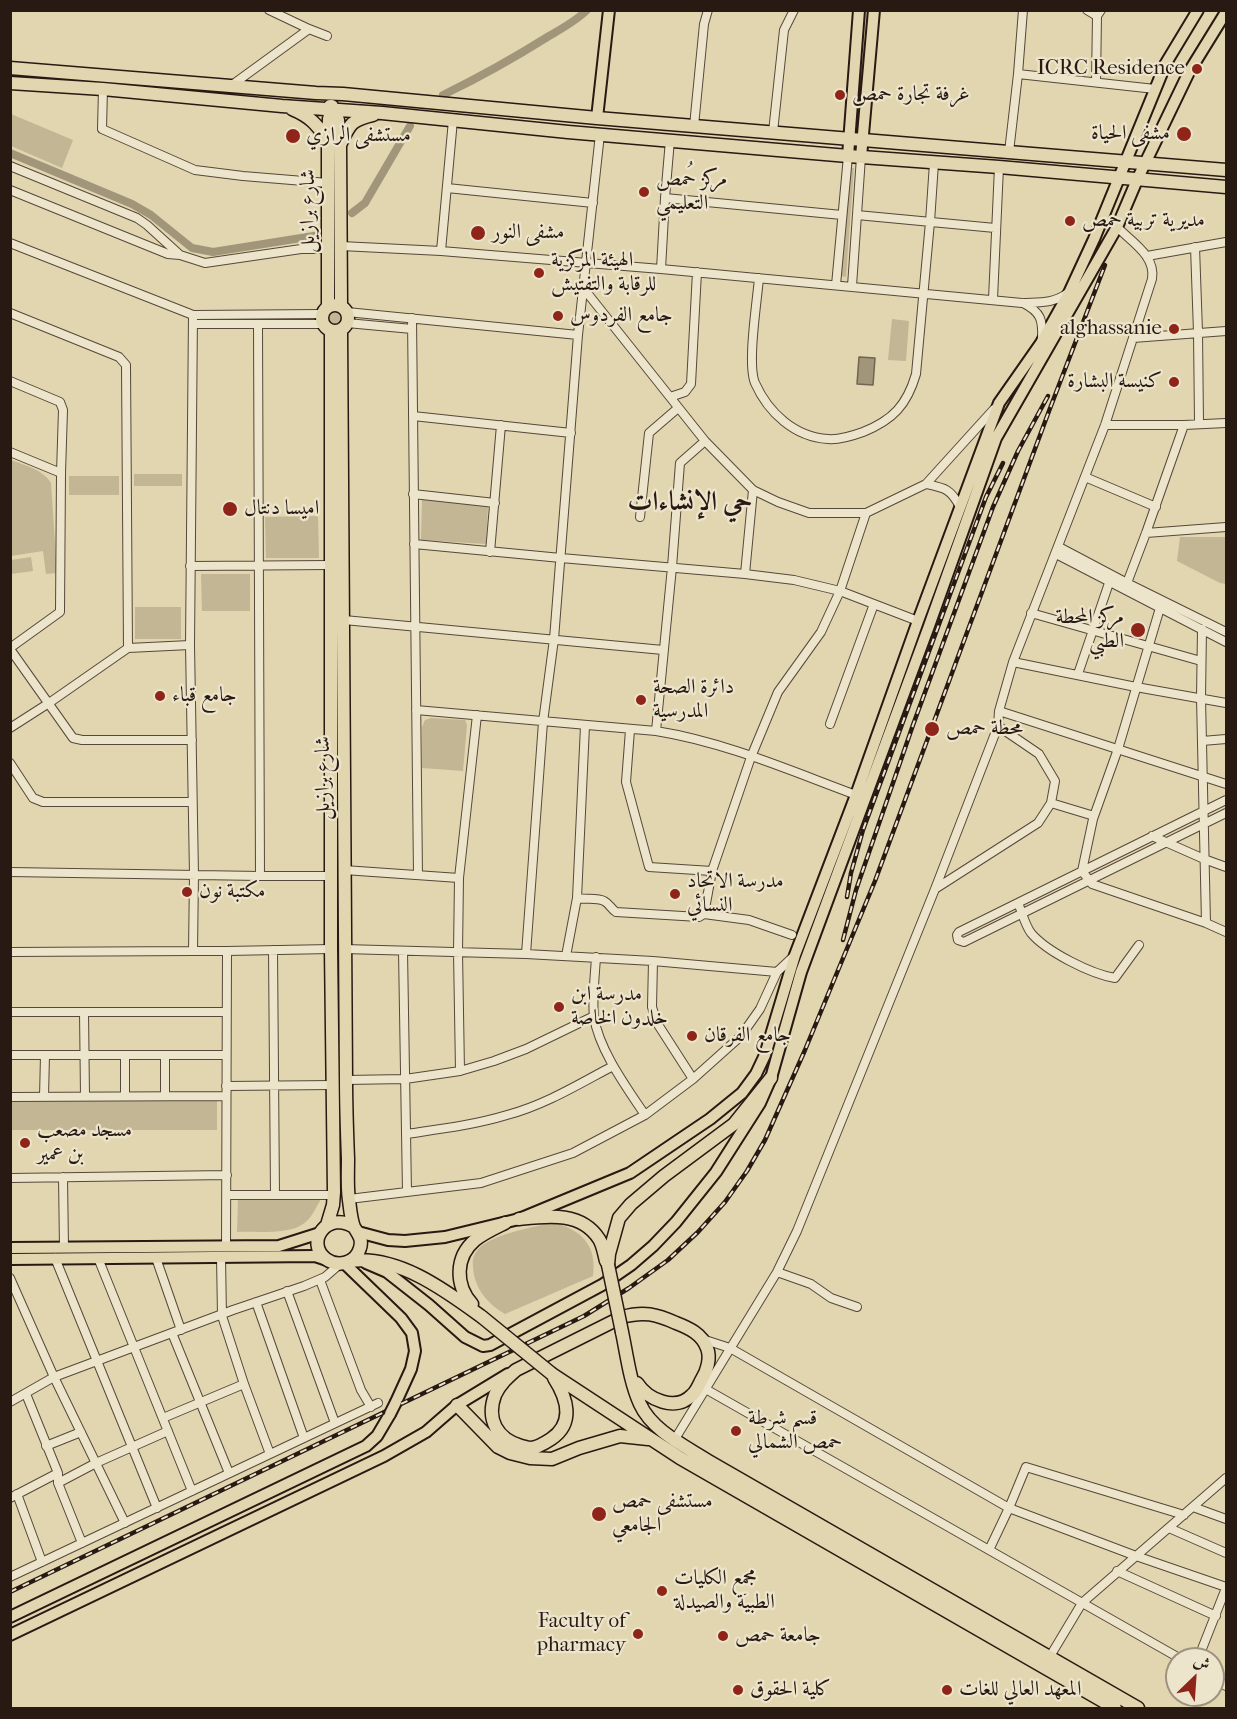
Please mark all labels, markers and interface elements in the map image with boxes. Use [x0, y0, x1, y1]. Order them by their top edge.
place label: ICRC Residence [1037, 56, 1185, 82]
marker: ICRC Residence [1190, 62, 1204, 76]
place label: غرفة تجارة حمص [852, 82, 970, 108]
marker: غرفة تجارة حمص [833, 88, 847, 102]
place label: مشفى الحياة [1091, 121, 1170, 147]
place label: مستشفى الرازي [306, 123, 411, 149]
marker: مشفى الحياة [1175, 125, 1193, 143]
marker: مستشفى الرازي [284, 127, 302, 145]
place label: مركز حُمص التعليمي [656, 167, 727, 217]
street label: شارع برازيل [296, 169, 322, 253]
marker: مركز حُمص التعليمي [637, 185, 651, 199]
place label: مديرية تربية حمص [1082, 208, 1205, 234]
marker: مديرية تربية حمص [1063, 214, 1077, 228]
place label: مشفى النور [492, 220, 565, 246]
marker: مشفى النور [469, 224, 487, 242]
place label: الهيئة المركزية للرقابة والتفتيش [551, 248, 656, 298]
marker: الهيئة المركزية للرقابة والتفتيش [532, 266, 546, 280]
place label: جامع الفردوس [570, 303, 673, 329]
marker: جامع الفردوس [551, 309, 565, 323]
place label: alghassanie [1060, 316, 1162, 342]
marker: alghassanie [1167, 322, 1181, 336]
place label: كنيسة البشارة [1067, 369, 1162, 395]
marker: كنيسة البشارة [1167, 375, 1181, 389]
district label: حي الإنشاءات [628, 487, 752, 519]
place label: اميسا دنتال [244, 496, 319, 522]
marker: اميسا دنتال [221, 500, 239, 518]
place label: مركز المحطة الطبي [1055, 605, 1124, 655]
marker: مركز المحطة الطبي [1129, 621, 1147, 639]
place label: دائرة الصحة المدرسية [653, 675, 734, 725]
place label: جامع قباء [172, 683, 237, 709]
marker: جامع قباء [153, 689, 167, 703]
marker: دائرة الصحة المدرسية [634, 693, 648, 707]
place label: محطة حمص [946, 716, 1023, 742]
marker: محطة حمص [923, 720, 941, 738]
street label: شارع برازيل [311, 736, 337, 820]
place label: مدرسة الاتحاد النسائي [687, 869, 784, 919]
place label: مكتبة نون [199, 879, 265, 905]
marker: مكتبة نون [180, 885, 194, 899]
marker: مدرسة الاتحاد النسائي [668, 887, 682, 901]
place label: مدرسة ابن خلدون الخاصة [571, 982, 668, 1032]
marker: مدرسة ابن خلدون الخاصة [552, 1000, 566, 1014]
place label: جامع الفرقان [704, 1023, 791, 1049]
marker: جامع الفرقان [685, 1029, 699, 1043]
place label: مسجد مصعب بن عمير [37, 1118, 132, 1168]
marker: مسجد مصعب بن عمير [18, 1136, 32, 1150]
place label: قسم شرطة حمص الشمالي [748, 1406, 842, 1456]
marker: قسم شرطة حمص الشمالي [729, 1424, 743, 1438]
place label: مستشفى حمص الجامعي [612, 1489, 713, 1539]
marker: مستشفى حمص الجامعي [590, 1505, 608, 1523]
place label: مجمع الكليات الطبية والصيدلة [674, 1566, 775, 1616]
marker: مجمع الكليات الطبية والصيدلة [655, 1584, 669, 1598]
place label: Faculty of pharmacy [537, 1609, 626, 1659]
place label: جامعة حمص [735, 1623, 821, 1649]
marker: Faculty of pharmacy [631, 1627, 645, 1641]
marker: جامعة حمص [716, 1629, 730, 1643]
north arrow [1165, 1647, 1225, 1707]
text: ش [1191, 1650, 1213, 1674]
place label: كلية الحقوق [750, 1677, 831, 1703]
place label: المعهد العالي للغات [959, 1677, 1081, 1703]
marker: كلية الحقوق [731, 1683, 745, 1697]
marker: المعهد العالي للغات [940, 1683, 954, 1697]

